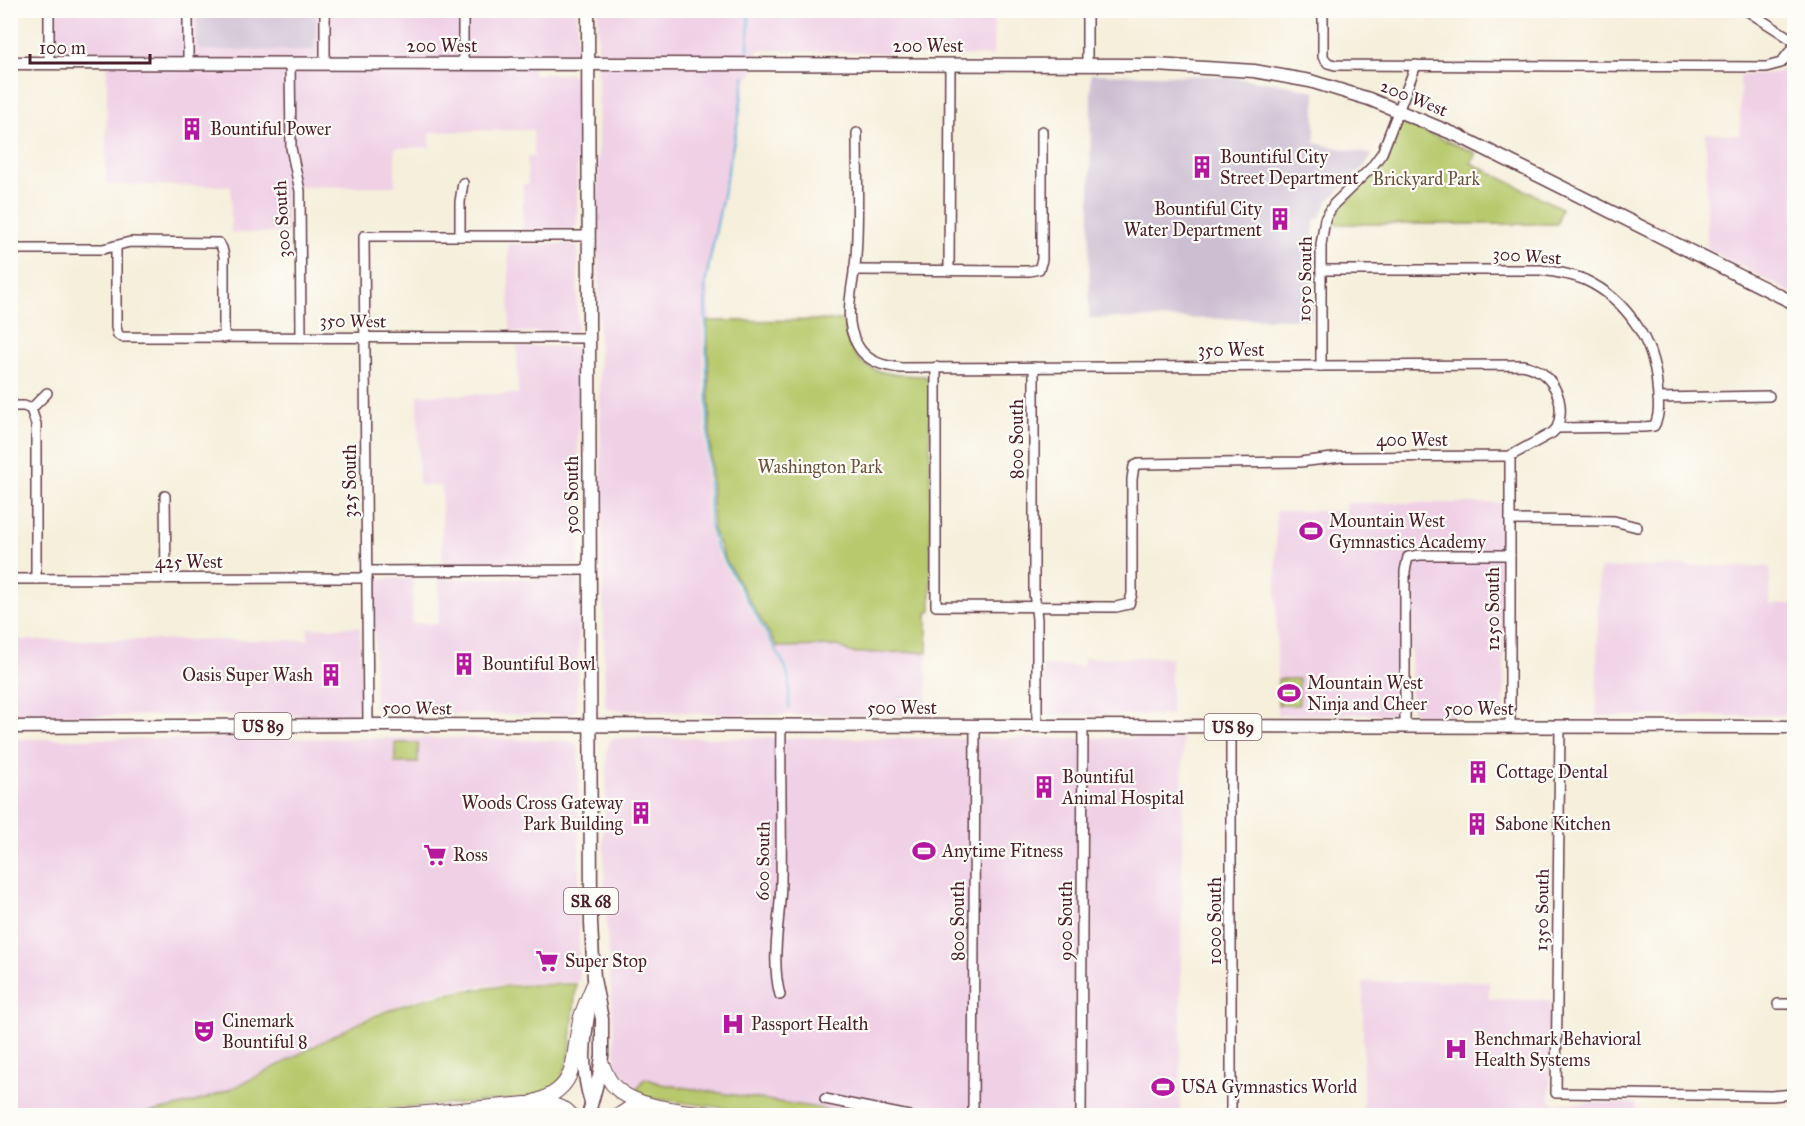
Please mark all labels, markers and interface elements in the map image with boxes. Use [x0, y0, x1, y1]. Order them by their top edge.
scale bar [30, 27, 150, 65]
street label: 200 West [407, 35, 478, 57]
street label: 200 West [893, 35, 964, 57]
text: 100 m [39, 37, 86, 59]
street label: 200 West [1377, 75, 1451, 122]
building icon: Bountiful Power [179, 116, 205, 142]
place label: Bountiful Power [210, 118, 331, 140]
place label: Bountiful City Street Department [1220, 146, 1359, 189]
building icon: Bountiful City Street Department [1189, 154, 1215, 180]
park label: Brickyard Park [1372, 168, 1480, 190]
street label: 300 South [269, 180, 295, 258]
place label: Bountiful City Water Department [1124, 198, 1263, 241]
building icon: Bountiful City Water Department [1267, 206, 1293, 232]
street label: 1050 South [1293, 236, 1317, 322]
street label: 300 West [1492, 243, 1563, 269]
street label: 350 West [319, 309, 387, 333]
street label: 350 West [1198, 339, 1265, 361]
street label: 800 South [1006, 399, 1028, 479]
street label: 400 West [1376, 429, 1448, 451]
street label: 325 South [339, 444, 361, 518]
street label: 500 South [561, 456, 583, 534]
park label: Washington Park [757, 456, 883, 479]
place label: Mountain West Gymnastics Academy [1329, 510, 1486, 553]
sports icon: Mountain West Gymnastics Academy [1298, 518, 1324, 544]
street label: 425 West [155, 551, 224, 573]
street label: 1250 South [1482, 567, 1504, 651]
building icon: Bountiful Bowl [451, 651, 477, 677]
place label: Bountiful Bowl [482, 653, 596, 675]
building icon: Oasis Super Wash [318, 662, 344, 688]
place label: Oasis Super Wash [182, 664, 313, 686]
place label: Mountain West Ninja and Cheer [1307, 672, 1427, 715]
sports icon: Mountain West Ninja and Cheer [1276, 680, 1302, 706]
street label: 500 West [382, 696, 453, 720]
street label: 500 West [867, 697, 938, 719]
street label: 500 West [1444, 698, 1515, 720]
road number: US 89 [234, 713, 292, 739]
road number: US 89 [1204, 714, 1262, 740]
building icon: Cottage Dental [1465, 759, 1491, 785]
place label: Cottage Dental [1496, 761, 1608, 784]
place label: Bountiful Animal Hospital [1061, 766, 1184, 809]
building icon: Bountiful Animal Hospital [1031, 774, 1057, 800]
place label: Woods Cross Gateway Park Building [461, 792, 624, 836]
building icon: Woods Cross Gateway Park Building [628, 800, 654, 826]
building icon: Sabone Kitchen [1464, 811, 1490, 837]
place label: Sabone Kitchen [1495, 813, 1611, 835]
street label: 600 South [751, 821, 775, 901]
sports icon: Anytime Fitness [911, 838, 937, 864]
place label: Anytime Fitness [941, 840, 1063, 862]
supermarket icon: Ross [422, 842, 448, 868]
place label: Ross [453, 844, 488, 866]
street label: 1350 South [1530, 869, 1554, 951]
street label: 1000 South [1204, 877, 1226, 965]
street label: 800 South [947, 881, 969, 961]
street label: 900 South [1055, 881, 1077, 961]
road number: SR 68 [564, 888, 618, 914]
supermarket icon: Super Stop [534, 948, 560, 974]
place label: Super Stop [565, 950, 647, 972]
place label: Cinemark Bountiful 8 [222, 1010, 308, 1053]
hospital icon: Passport Health [720, 1011, 746, 1037]
place label: Passport Health [751, 1013, 869, 1035]
theatre icon: Cinemark Bountiful 8 [191, 1018, 217, 1044]
place label: Benchmark Behavioral Health Systems [1474, 1028, 1641, 1071]
hospital icon: Benchmark Behavioral Health Systems [1443, 1036, 1469, 1062]
sports icon: USA Gymnastics World [1150, 1074, 1176, 1100]
place label: USA Gymnastics World [1181, 1076, 1357, 1098]

